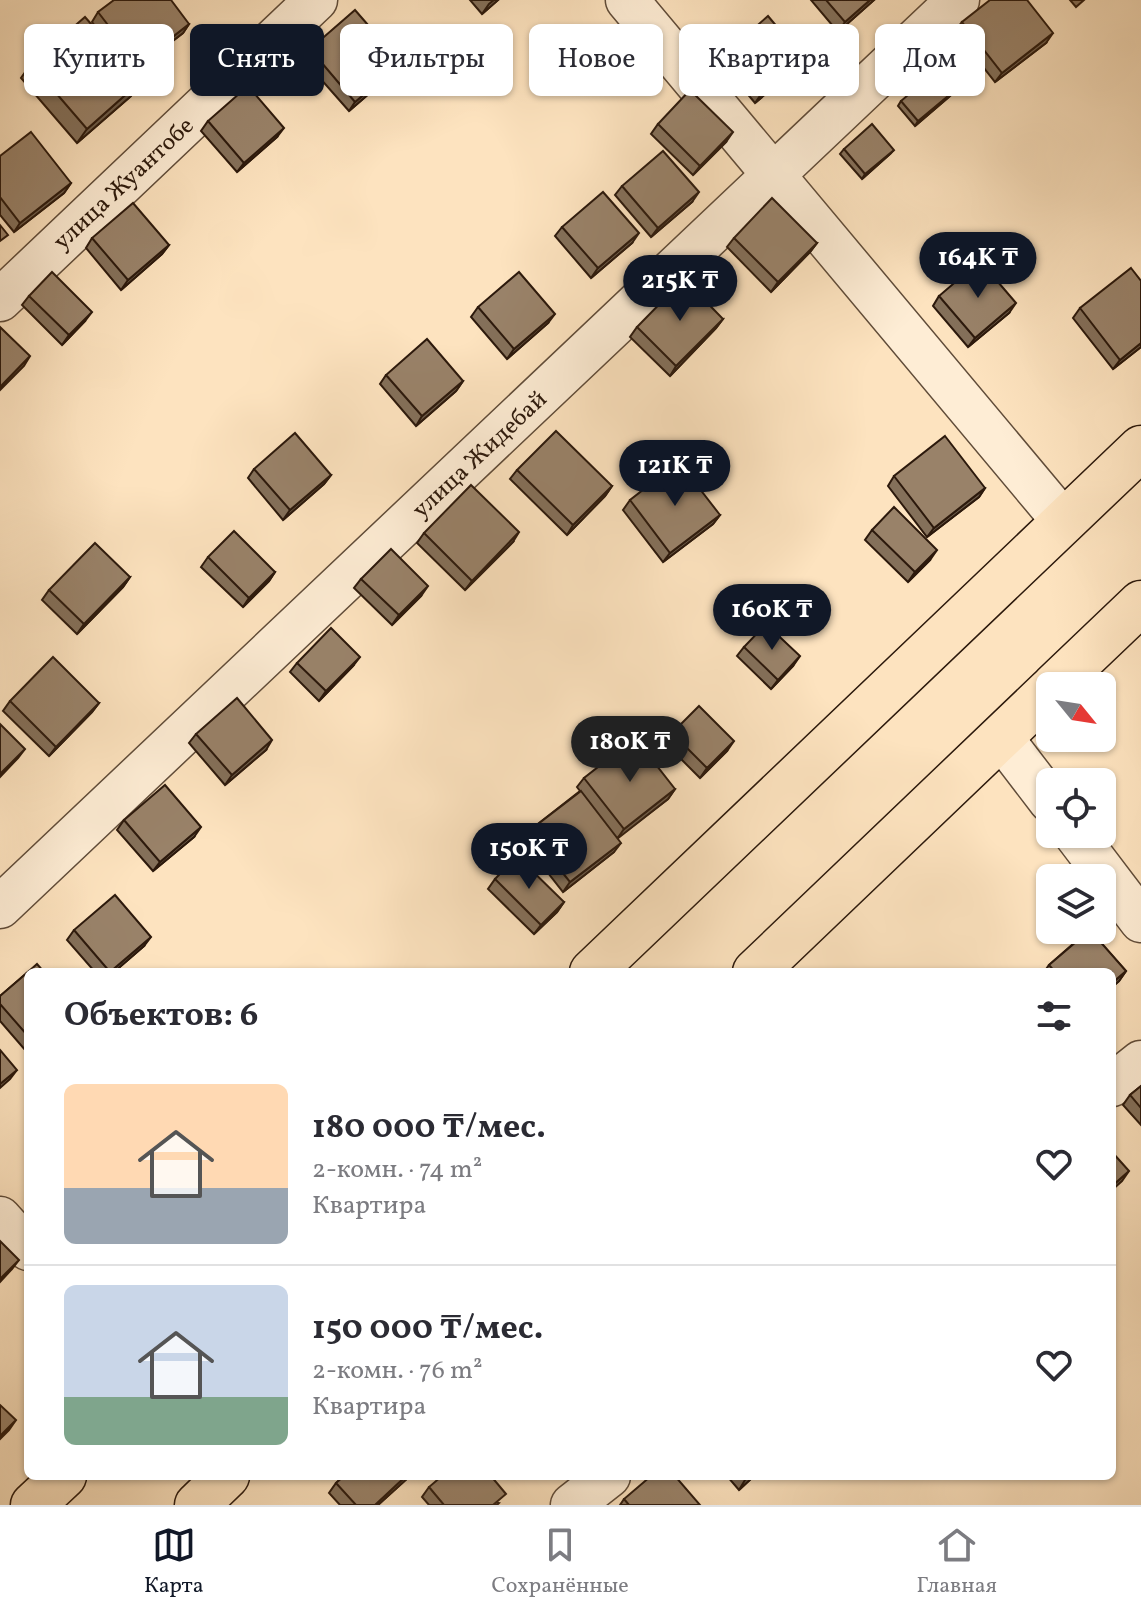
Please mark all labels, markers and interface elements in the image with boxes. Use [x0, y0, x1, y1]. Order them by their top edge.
chip: Купить [24, 24, 174, 96]
chip: Снять [190, 24, 324, 96]
chip: Фильтры [340, 24, 513, 96]
chip: Новое [529, 24, 663, 96]
chip: Квартира [679, 24, 859, 96]
chip: Дом [875, 24, 985, 96]
street label: улица Жуантобе [46, 110, 202, 259]
pin: 164K ₸ [913, 232, 1043, 300]
text: 164K ₸ [937, 240, 1019, 276]
pin: 215K ₸ [615, 255, 745, 323]
text: 215K ₸ [641, 263, 719, 299]
street label: улица Жидебай [405, 384, 556, 527]
pin: 121K ₸ [610, 440, 740, 508]
text: 121K ₸ [637, 448, 713, 484]
pin: 160K ₸ [707, 584, 837, 652]
text: 160K ₸ [731, 592, 813, 628]
north arrow [1036, 672, 1116, 752]
map controls [1036, 672, 1116, 944]
pin: 180K ₸ [565, 716, 695, 784]
text: 180K ₸ [589, 724, 671, 760]
button: locate [1036, 768, 1116, 848]
pin: 150K ₸ [464, 823, 594, 891]
text: 150K ₸ [489, 831, 569, 867]
button: layers [1036, 864, 1116, 944]
text: Объектов: 6 [64, 993, 259, 1040]
icon: filters [1032, 994, 1076, 1038]
text: 180 000 ₸/мес. [312, 1105, 546, 1152]
icon: home [128, 1116, 224, 1212]
icon: heart [1032, 1142, 1076, 1186]
text: 2-комн. · 74 m² [312, 1152, 482, 1188]
text: Квартира [312, 1188, 426, 1224]
text: 150 000 ₸/мес. [312, 1306, 543, 1353]
icon: home [128, 1317, 224, 1413]
icon: heart [1032, 1343, 1076, 1387]
text: 2-комн. · 76 m² [312, 1353, 483, 1389]
text: Квартира [312, 1389, 426, 1425]
tab: Карта [144, 1523, 204, 1602]
tab: Сохранённые [491, 1523, 629, 1602]
tab: Главная [917, 1523, 997, 1602]

